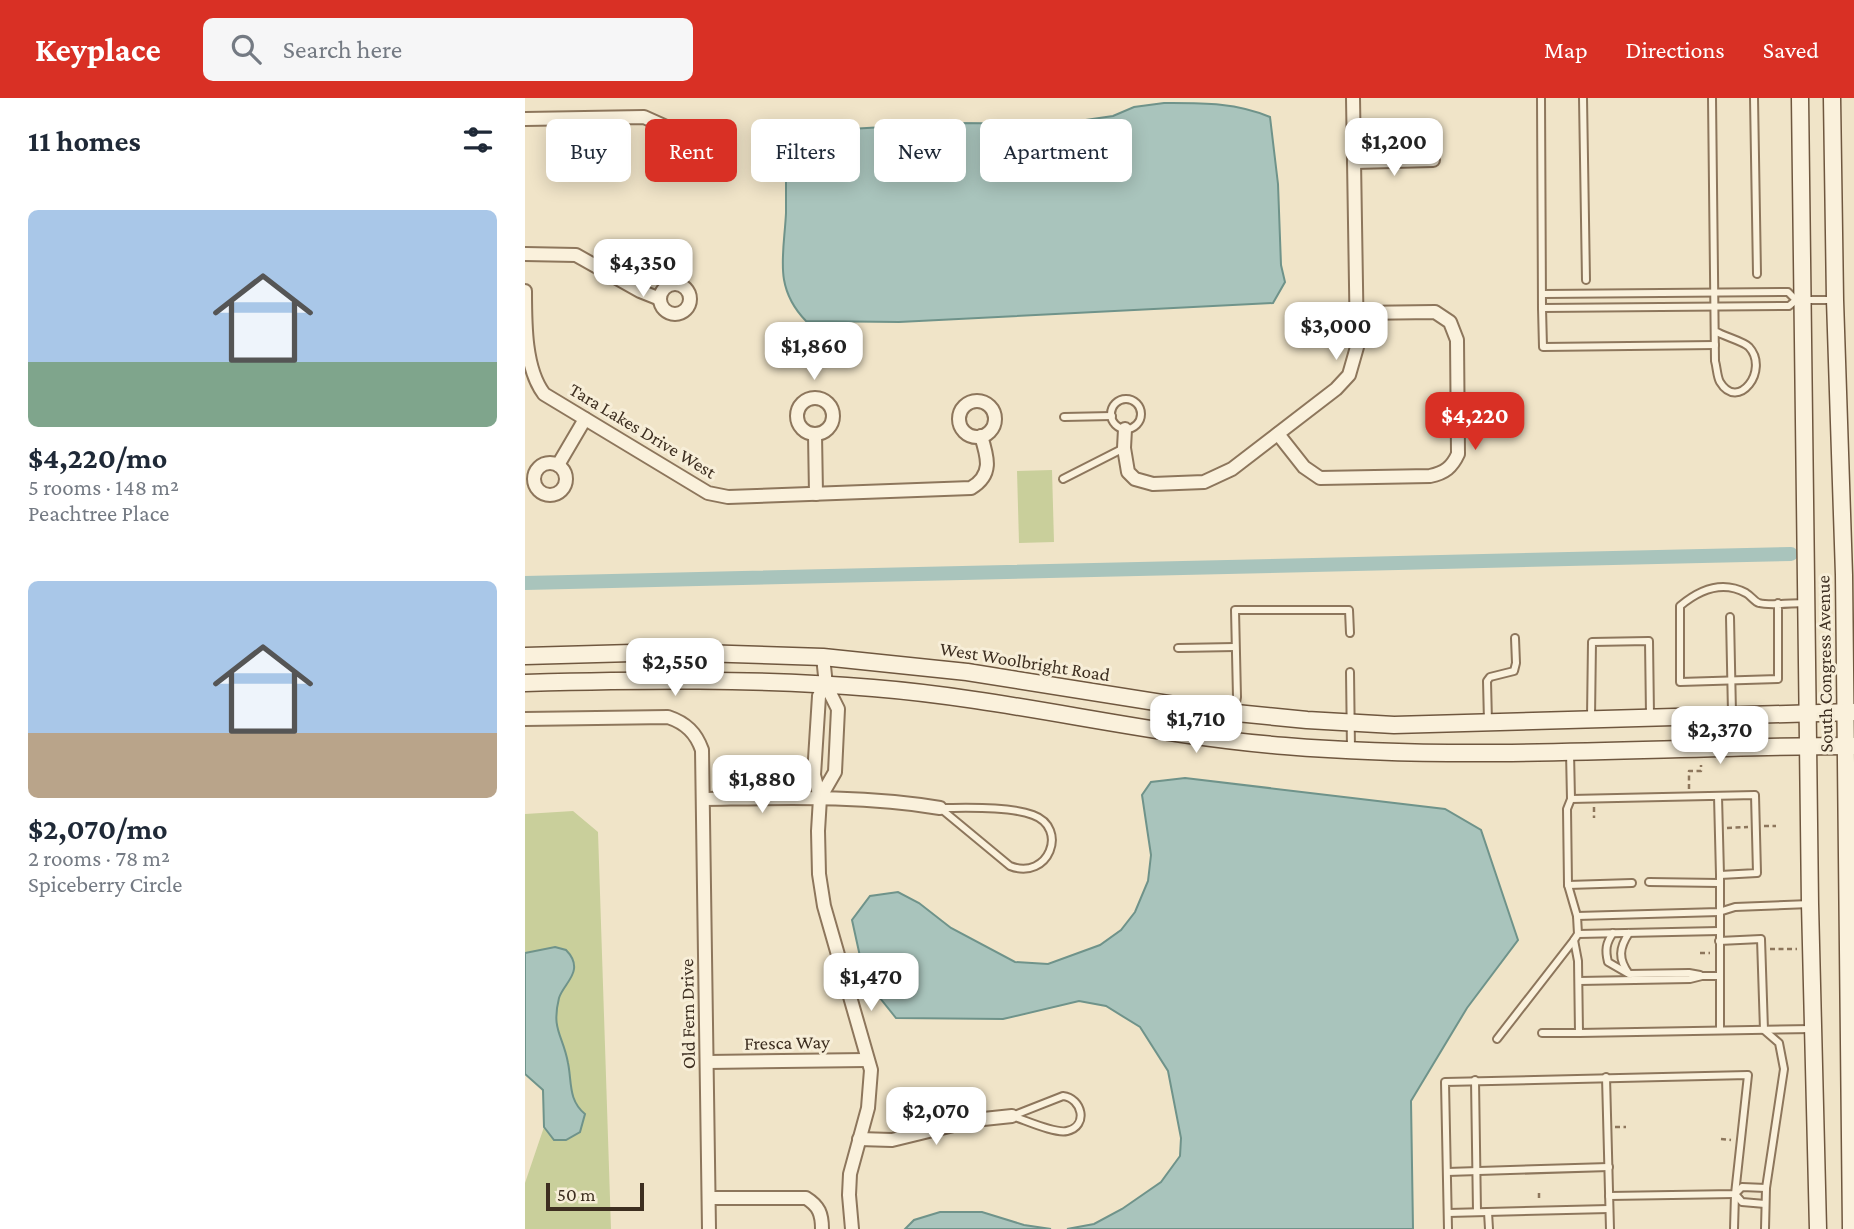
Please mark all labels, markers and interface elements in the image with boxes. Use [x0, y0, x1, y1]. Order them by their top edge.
search box [203, 18, 693, 81]
icon: search [227, 30, 265, 68]
text: Keyplace [35, 31, 161, 68]
text: Search here [283, 35, 402, 64]
text: Map [1544, 36, 1588, 63]
text: Directions [1626, 36, 1725, 63]
text: Saved [1763, 36, 1819, 63]
pin: $1,200 [1337, 118, 1451, 178]
chip: Buy [546, 119, 631, 182]
chip: Rent [645, 119, 737, 182]
chip: Filters [751, 119, 860, 182]
chip: New [874, 119, 966, 182]
chip: Apartment [980, 119, 1132, 182]
icon: filters [459, 121, 497, 159]
text: 11 homes [28, 124, 141, 157]
text: $1,200 [1361, 128, 1427, 154]
pin: $4,350 [586, 240, 700, 299]
text: $4,350 [610, 249, 676, 275]
icon: home [200, 255, 326, 381]
pin: $3,000 [1279, 302, 1393, 362]
text: $3,000 [1301, 312, 1371, 338]
pin: $1,860 [757, 322, 871, 382]
text: $1,860 [781, 332, 847, 358]
street label: Tara Lakes Drive West [566, 378, 721, 483]
pin: $4,220 [1418, 392, 1532, 452]
text: $4,220 [1441, 402, 1509, 428]
text: $4,220/mo [28, 441, 167, 474]
text: 5 rooms · 148 m² [28, 474, 179, 500]
text: Peachtree Place [28, 500, 169, 526]
street label: South Congress Avenue [1812, 575, 1837, 753]
icon: home [200, 626, 326, 752]
pin: $2,550 [618, 638, 732, 698]
street label: West Woolbright Road [938, 638, 1112, 685]
text: $2,550 [642, 648, 708, 674]
pin: $1,710 [1139, 696, 1253, 755]
text: $1,710 [1166, 705, 1226, 731]
pin: $2,370 [1663, 706, 1777, 766]
text: $2,370 [1687, 716, 1753, 742]
pin: $1,880 [705, 756, 819, 815]
text: $1,880 [728, 765, 796, 791]
text: $2,070/mo [28, 812, 168, 845]
text: 2 rooms · 78 m² [28, 845, 170, 871]
text: Spiceberry Circle [28, 871, 182, 897]
pin: $1,470 [814, 954, 928, 1013]
street label: Old Fern Drive [676, 959, 699, 1069]
text: $1,470 [840, 963, 902, 989]
street label: Fresca Way [744, 1031, 830, 1054]
pin: $2,070 [879, 1088, 993, 1147]
text: $2,070 [902, 1097, 970, 1123]
scale bar [546, 1180, 644, 1212]
text: 50 m [557, 1184, 596, 1205]

